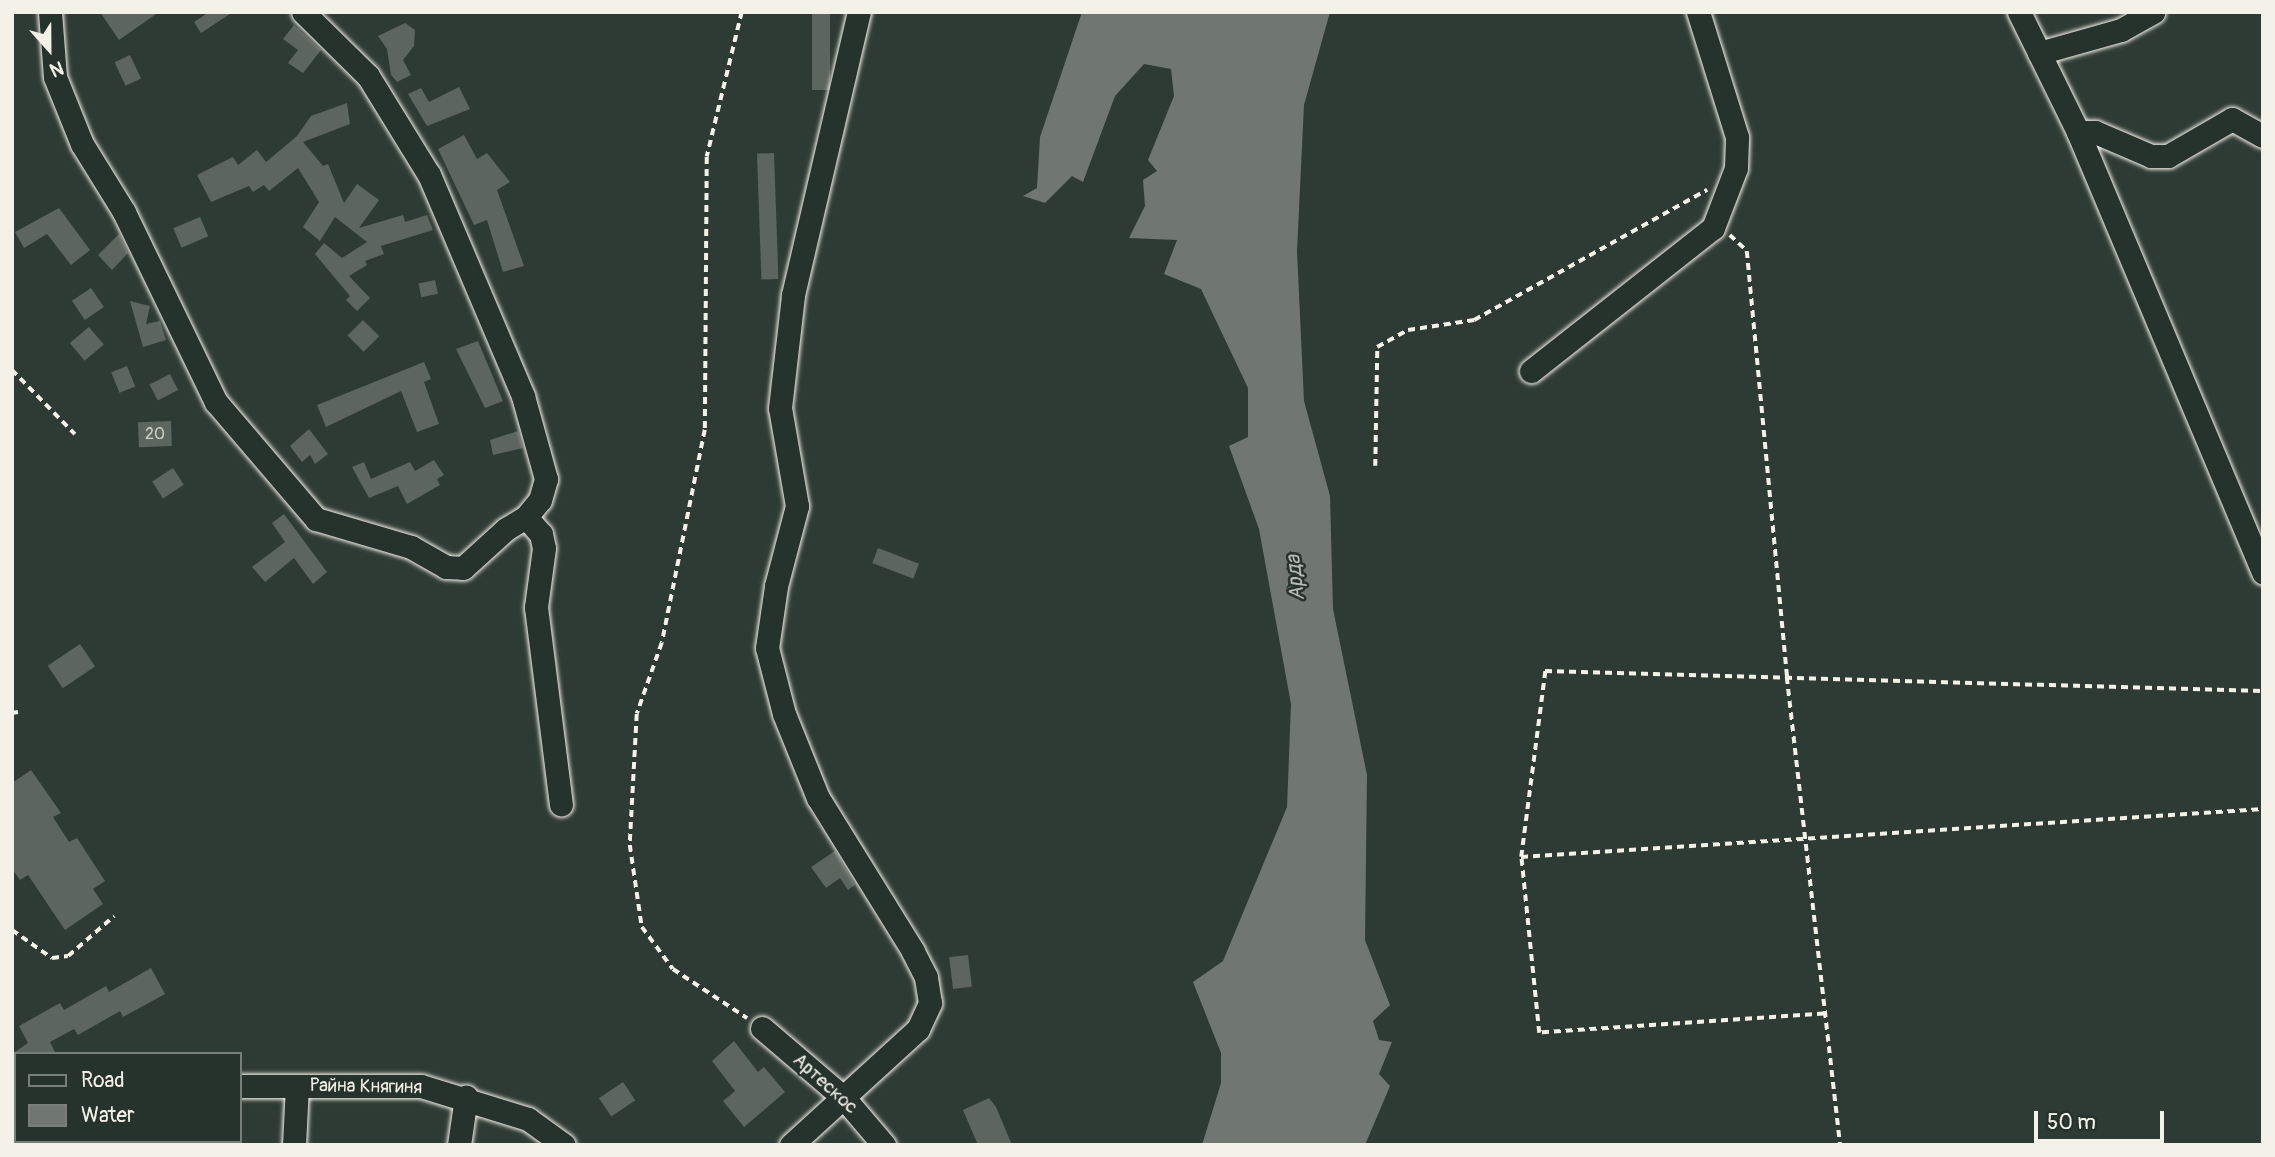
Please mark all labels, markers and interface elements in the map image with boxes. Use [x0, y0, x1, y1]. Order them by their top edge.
north arrow [14, 14, 84, 84]
text: N [46, 55, 67, 82]
house number: 20 [145, 424, 165, 444]
water label: Арда [1281, 554, 1311, 602]
street label: Артескос [788, 1049, 862, 1119]
legend [14, 1052, 242, 1143]
text: Road [81, 1067, 125, 1094]
street label: Райна Княгиня [310, 1075, 422, 1099]
scale bar [2037, 1098, 2166, 1142]
text: Water [81, 1102, 134, 1129]
text: 50 m [2047, 1109, 2096, 1136]

